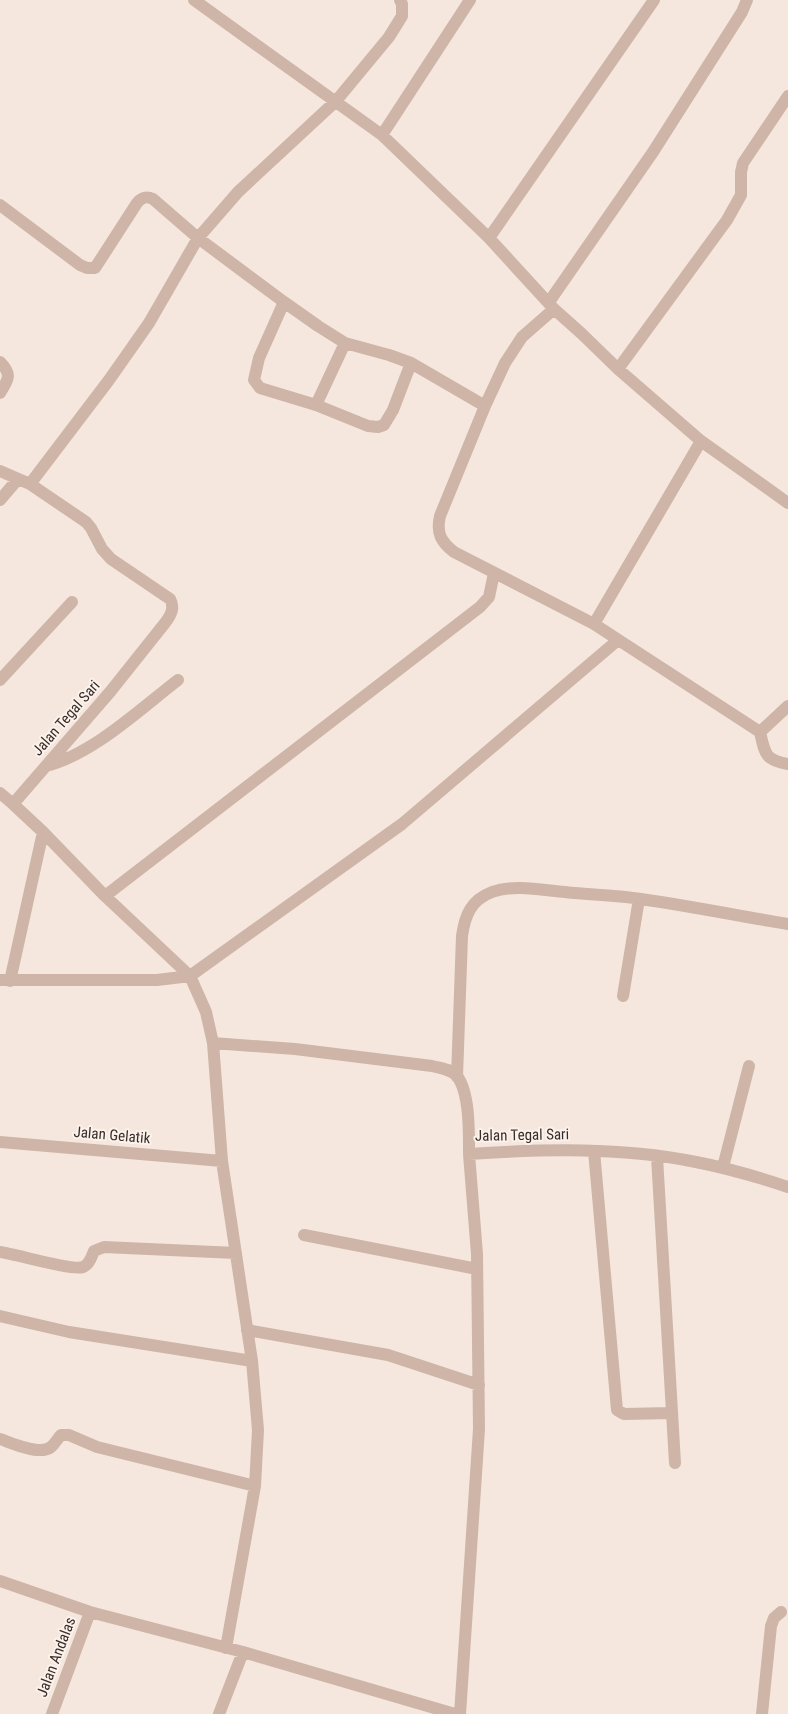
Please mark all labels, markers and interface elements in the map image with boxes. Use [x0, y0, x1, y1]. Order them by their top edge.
street label: Jalan Tegal Sari [28, 677, 104, 759]
street label: Jalan Gelatik [73, 1123, 151, 1147]
street label: Jalan Tegal Sari [475, 1125, 569, 1145]
street label: Jalan Andalas [33, 1615, 79, 1699]

